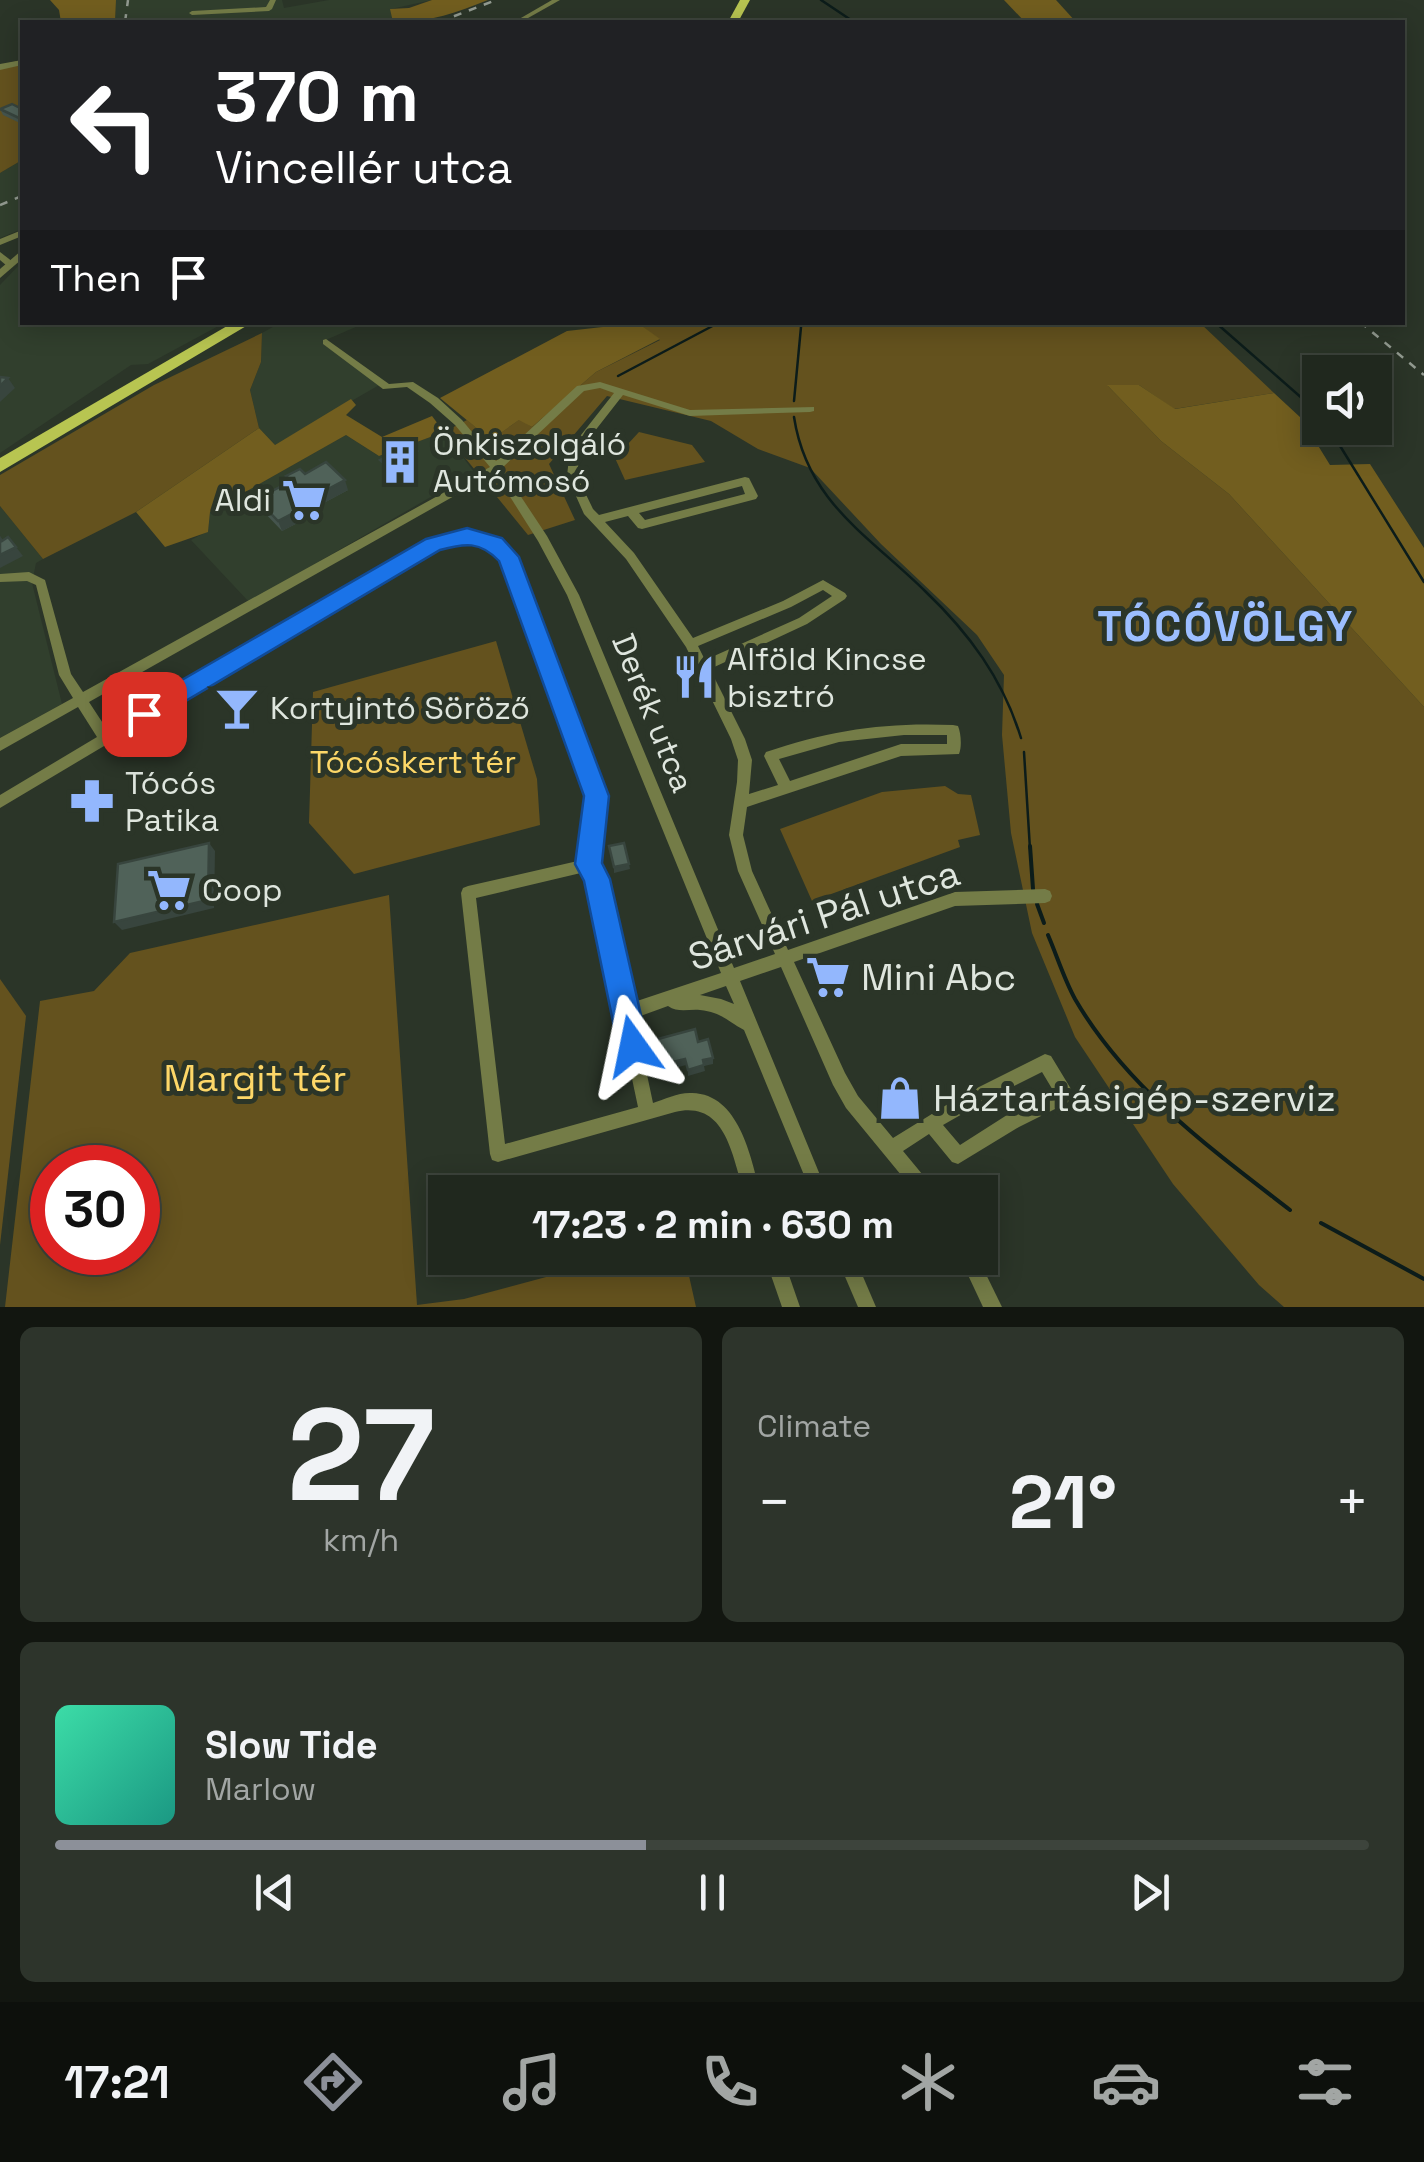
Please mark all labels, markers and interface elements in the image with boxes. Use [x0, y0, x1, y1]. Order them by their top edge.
text: 370 m [215, 52, 419, 141]
icon: left [50, 60, 180, 190]
text: Vincellér utca [215, 139, 512, 196]
icon: arrive [161, 250, 216, 305]
text: Then [50, 254, 141, 302]
map controls [1302, 355, 1392, 445]
button: sound [1302, 355, 1392, 445]
place label: Önkiszolgáló Autómosó [433, 424, 626, 501]
building icon: Önkiszolgáló Autómosó [376, 438, 424, 486]
supermarket icon: Aldi [280, 476, 328, 524]
place label: Aldi [215, 480, 271, 520]
district label: TÓCÓVÖLGY [1097, 600, 1355, 653]
street label: Derék utca [603, 628, 703, 798]
place label: Alföld Kincse bisztró [727, 639, 927, 716]
restaurant icon: Alföld Kincse bisztró [670, 653, 718, 701]
pin [102, 672, 187, 757]
bar icon: Kortyintó Söröző [213, 684, 261, 732]
icon: arrive [117, 687, 172, 742]
place label: Kortyintó Söröző [270, 688, 530, 728]
park label: Tócóskert tér [310, 742, 516, 782]
place label: Tócós Patika [125, 763, 219, 840]
pharmacy icon: Tócós Patika [68, 777, 116, 825]
street label: Sárvári Pál utca [682, 849, 966, 981]
supermarket icon: Coop [145, 866, 193, 914]
place label: Coop [202, 870, 283, 910]
supermarket icon: Mini Abc [804, 953, 852, 1001]
place label: Mini Abc [861, 953, 1016, 1001]
position arrow [581, 994, 685, 1098]
park label: Margit tér [164, 1054, 346, 1102]
shop icon: Háztartásigép-szerviz [876, 1074, 924, 1122]
place label: Háztartásigép-szerviz [933, 1074, 1336, 1122]
speed limit sign: 30 [30, 1145, 160, 1275]
text: 17:23 · 2 min · 630 m [532, 1201, 894, 1249]
text: 27 [287, 1372, 435, 1538]
text: Climate [757, 1406, 871, 1446]
text: 21° [1009, 1454, 1117, 1550]
text: − [757, 1467, 791, 1537]
text: + [1335, 1467, 1369, 1537]
text: km/h [323, 1520, 399, 1560]
text: Slow Tide [205, 1721, 378, 1769]
text: Marlow [205, 1769, 316, 1809]
icon: previous [247, 1865, 302, 1920]
icon: pause [685, 1865, 740, 1920]
icon: next [1123, 1865, 1178, 1920]
icon: directions [298, 2047, 368, 2117]
icon: music [497, 2047, 567, 2117]
icon: phone [695, 2047, 765, 2117]
icon: climate [893, 2047, 963, 2117]
icon: car [1091, 2047, 1161, 2117]
icon: filters [1290, 2047, 1360, 2117]
text: 17:21 [64, 2054, 170, 2111]

